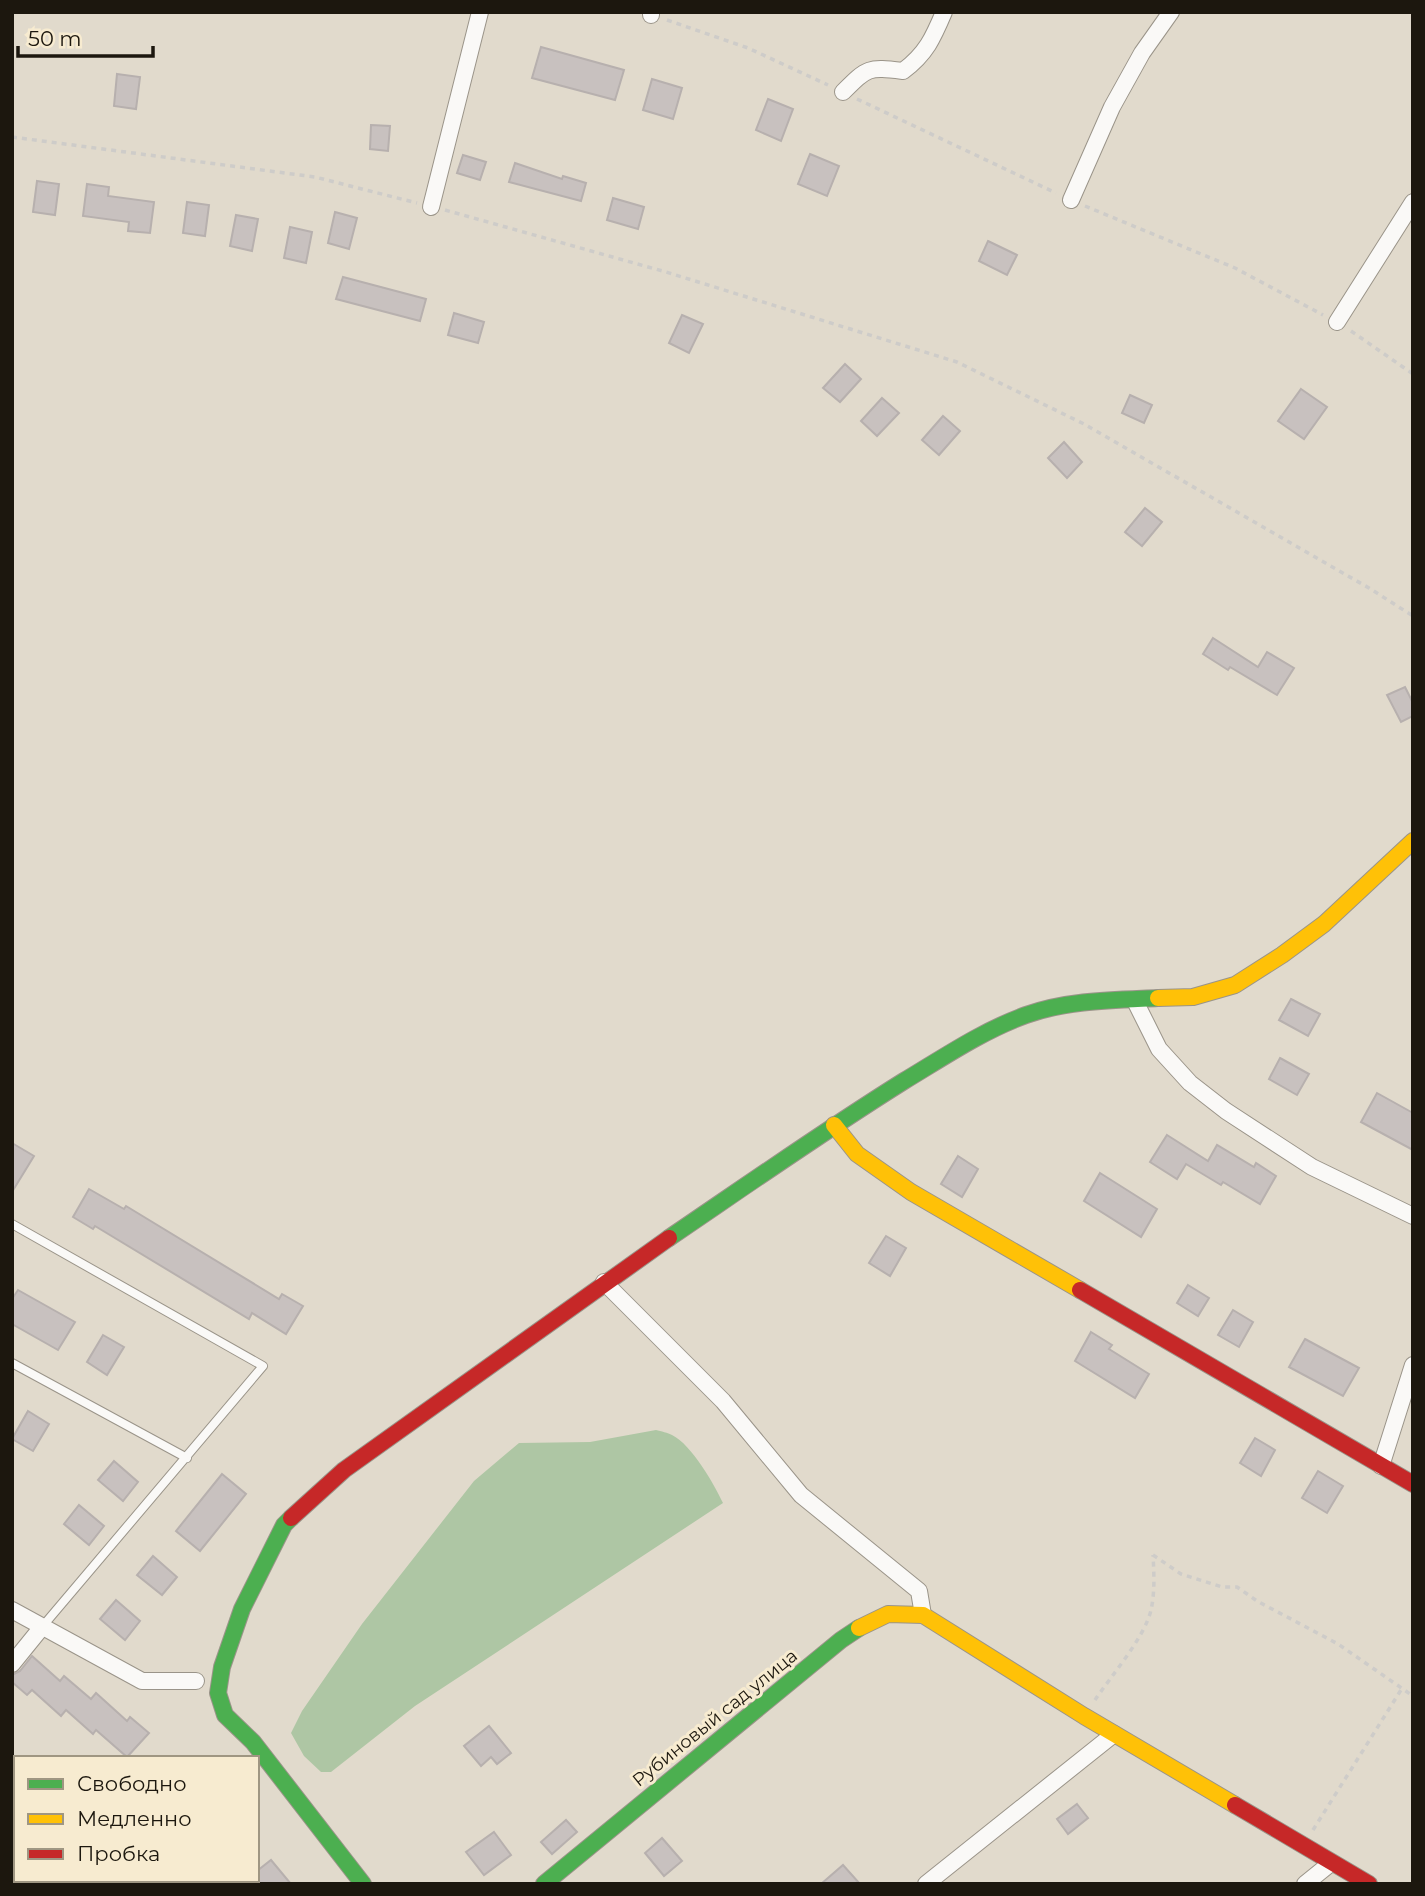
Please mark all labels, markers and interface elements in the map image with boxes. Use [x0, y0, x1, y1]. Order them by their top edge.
scale bar [18, 14, 152, 58]
text: 50 m [28, 26, 82, 51]
street label: Рубиновый сад улица [628, 1645, 802, 1791]
legend [14, 1756, 259, 1882]
text: Свободно [77, 1771, 187, 1796]
text: Медленно [77, 1806, 192, 1831]
text: Пробка [77, 1841, 160, 1866]

